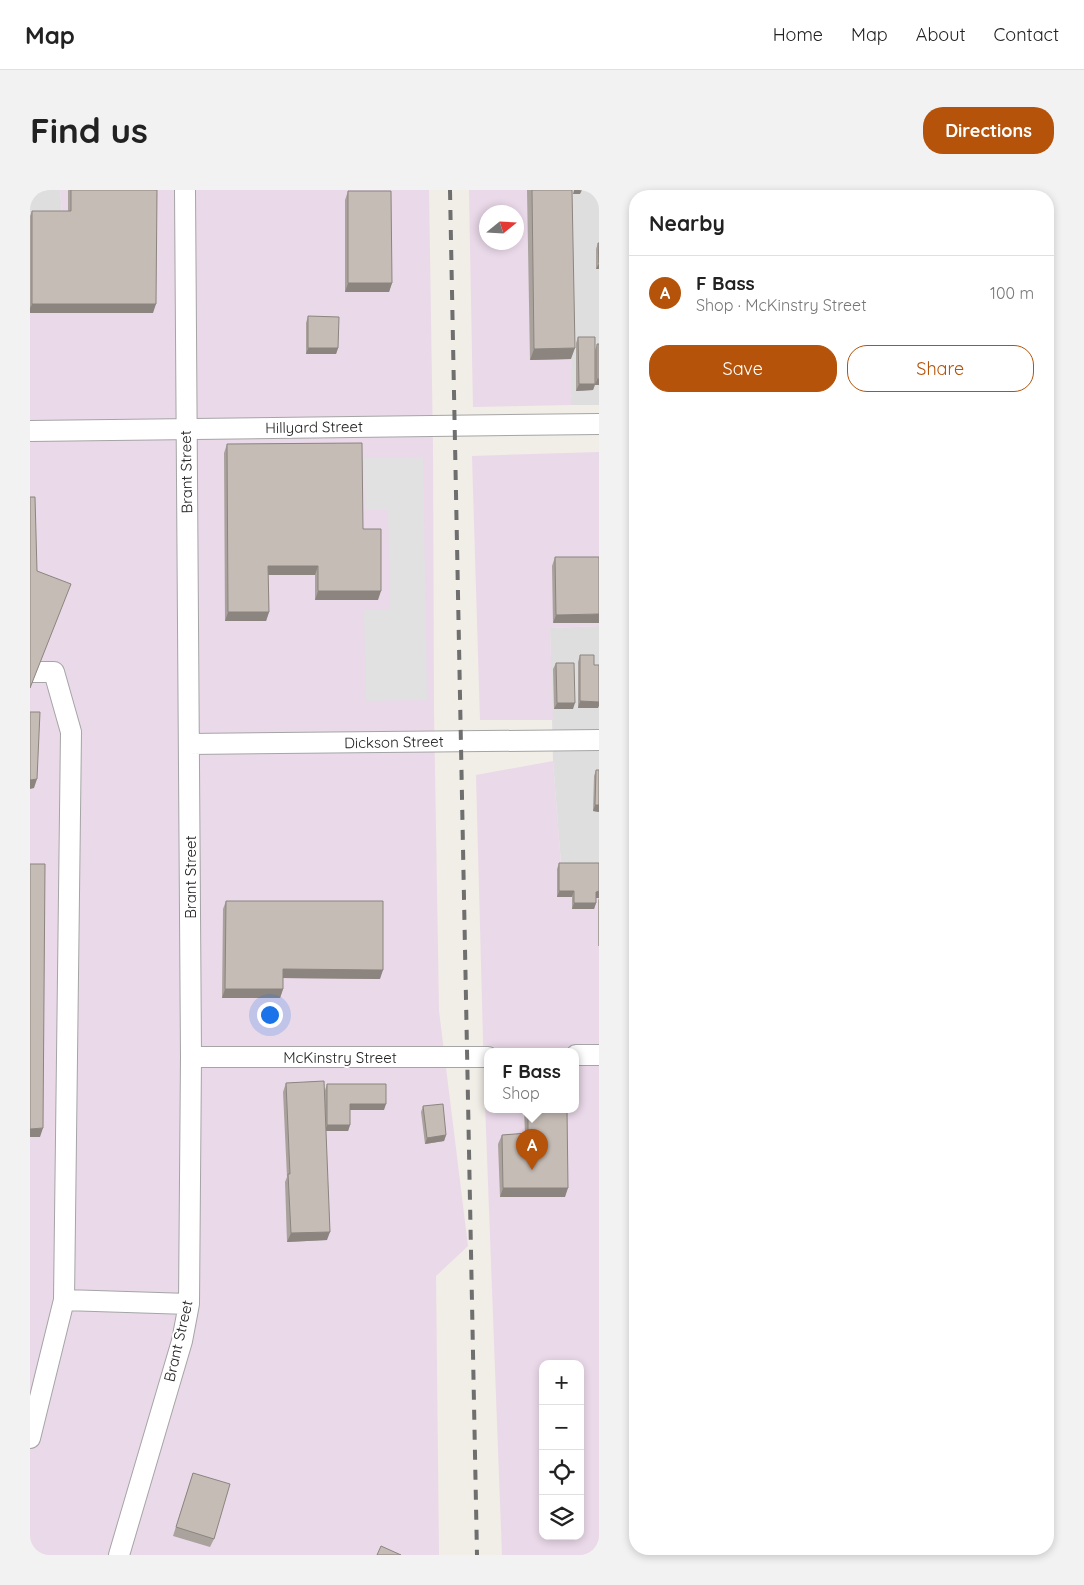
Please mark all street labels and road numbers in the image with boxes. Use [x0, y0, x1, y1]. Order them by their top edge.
street label: Hillyard Street [265, 417, 363, 437]
street label: Brant Street [176, 430, 196, 514]
street label: Dickson Street [344, 732, 444, 752]
street label: Brant Street [181, 835, 200, 919]
street label: McKinstry Street [283, 1048, 397, 1067]
street label: Brant Street [159, 1298, 197, 1384]

